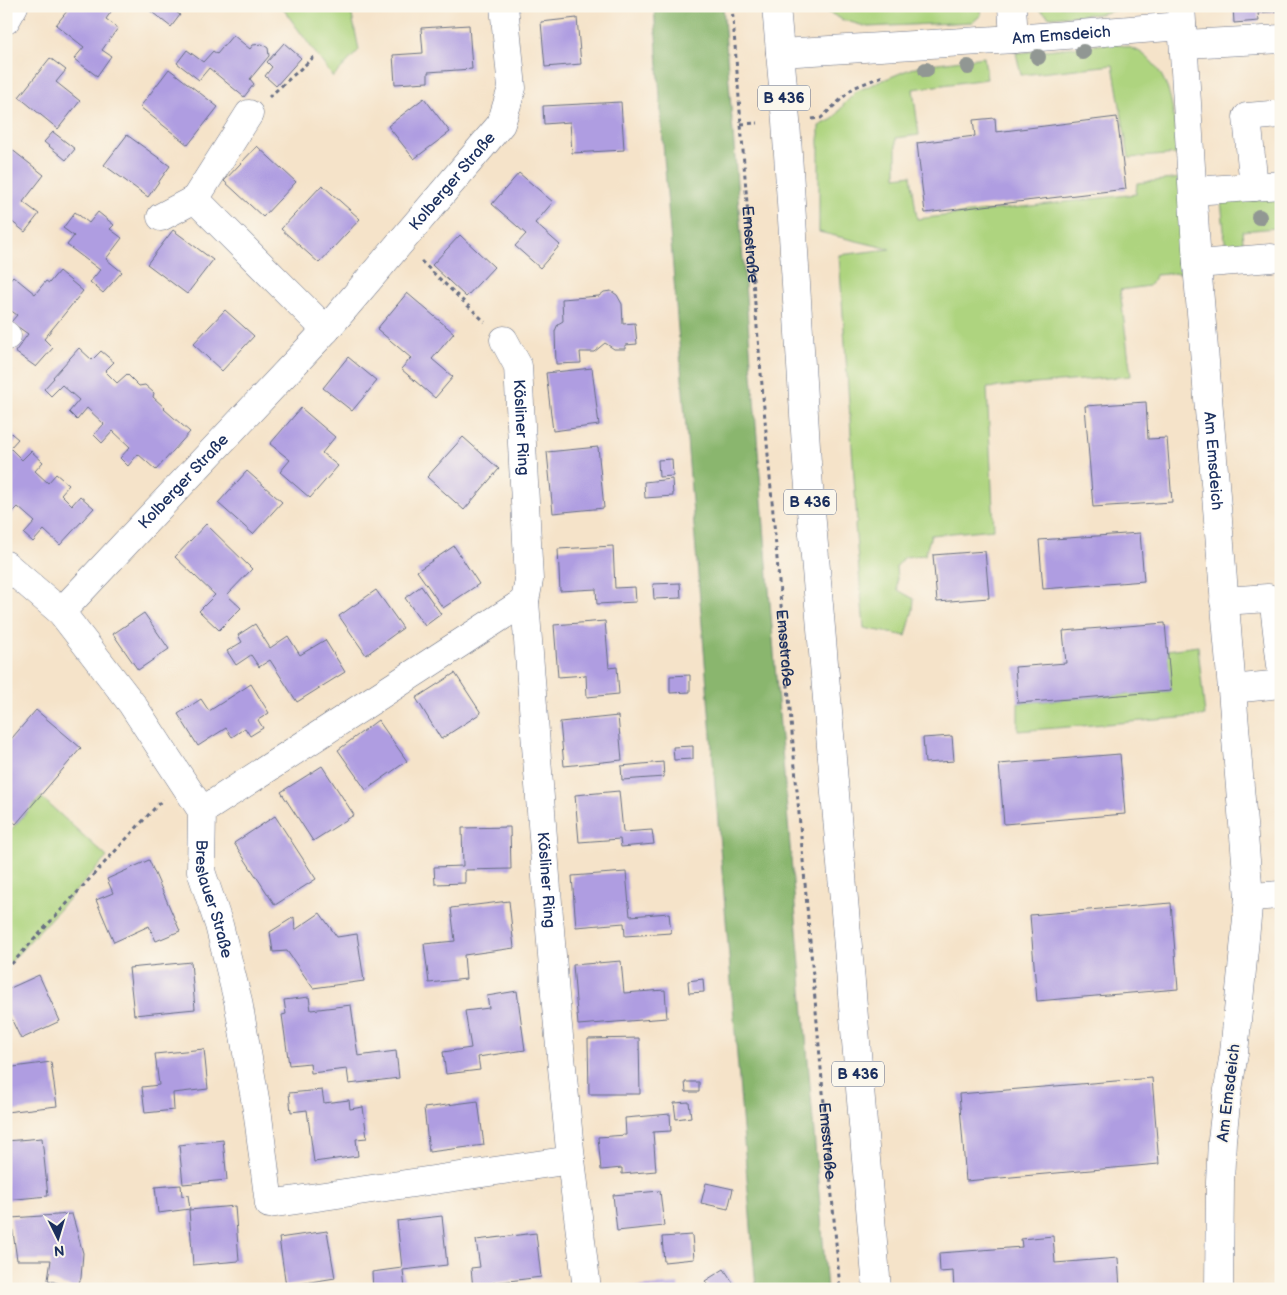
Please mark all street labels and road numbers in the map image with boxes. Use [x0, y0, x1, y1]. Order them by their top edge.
street label: Am Emsdeich [1011, 22, 1112, 49]
road number: B 436 [758, 86, 810, 110]
street label: Kolberger Straße [405, 128, 500, 234]
street label: Emsstraße [738, 205, 763, 284]
street label: Kösliner Ring [509, 379, 533, 476]
street label: Am Emsdeich [1200, 411, 1227, 511]
street label: Kolberger Straße [135, 430, 233, 533]
road number: B 436 [784, 490, 836, 514]
street label: Emsstraße [772, 608, 798, 688]
street label: Kösliner Ring [533, 831, 559, 929]
street label: Breslauer Straße [191, 839, 237, 961]
street label: Am Emsdeich [1214, 1043, 1244, 1143]
road number: B 436 [832, 1062, 884, 1086]
street label: Emsstraße [814, 1102, 840, 1181]

